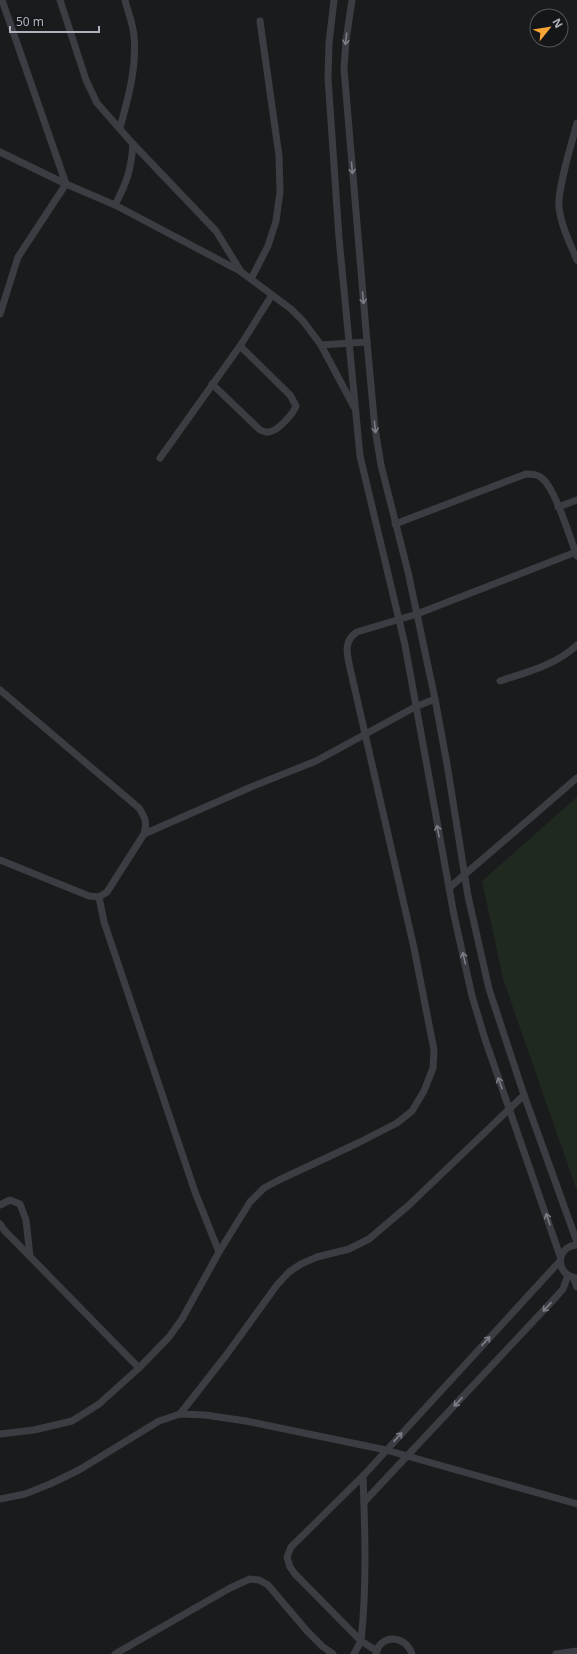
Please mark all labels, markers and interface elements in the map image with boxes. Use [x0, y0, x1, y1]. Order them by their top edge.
scale bar [10, 8, 99, 34]
north arrow [529, 8, 569, 48]
text: 50 m [16, 13, 44, 30]
text: N [549, 15, 567, 30]
one-way arrow [342, 32, 350, 45]
one-way arrow [349, 161, 356, 174]
one-way arrow [360, 291, 367, 304]
one-way arrow [372, 420, 379, 433]
one-way arrow [434, 825, 442, 838]
one-way arrow [460, 952, 467, 965]
one-way arrow [496, 1077, 504, 1089]
one-way arrow [543, 1213, 551, 1225]
one-way arrow [542, 1302, 551, 1312]
one-way arrow [482, 1336, 491, 1346]
one-way arrow [453, 1397, 463, 1407]
one-way arrow [394, 1432, 403, 1442]

